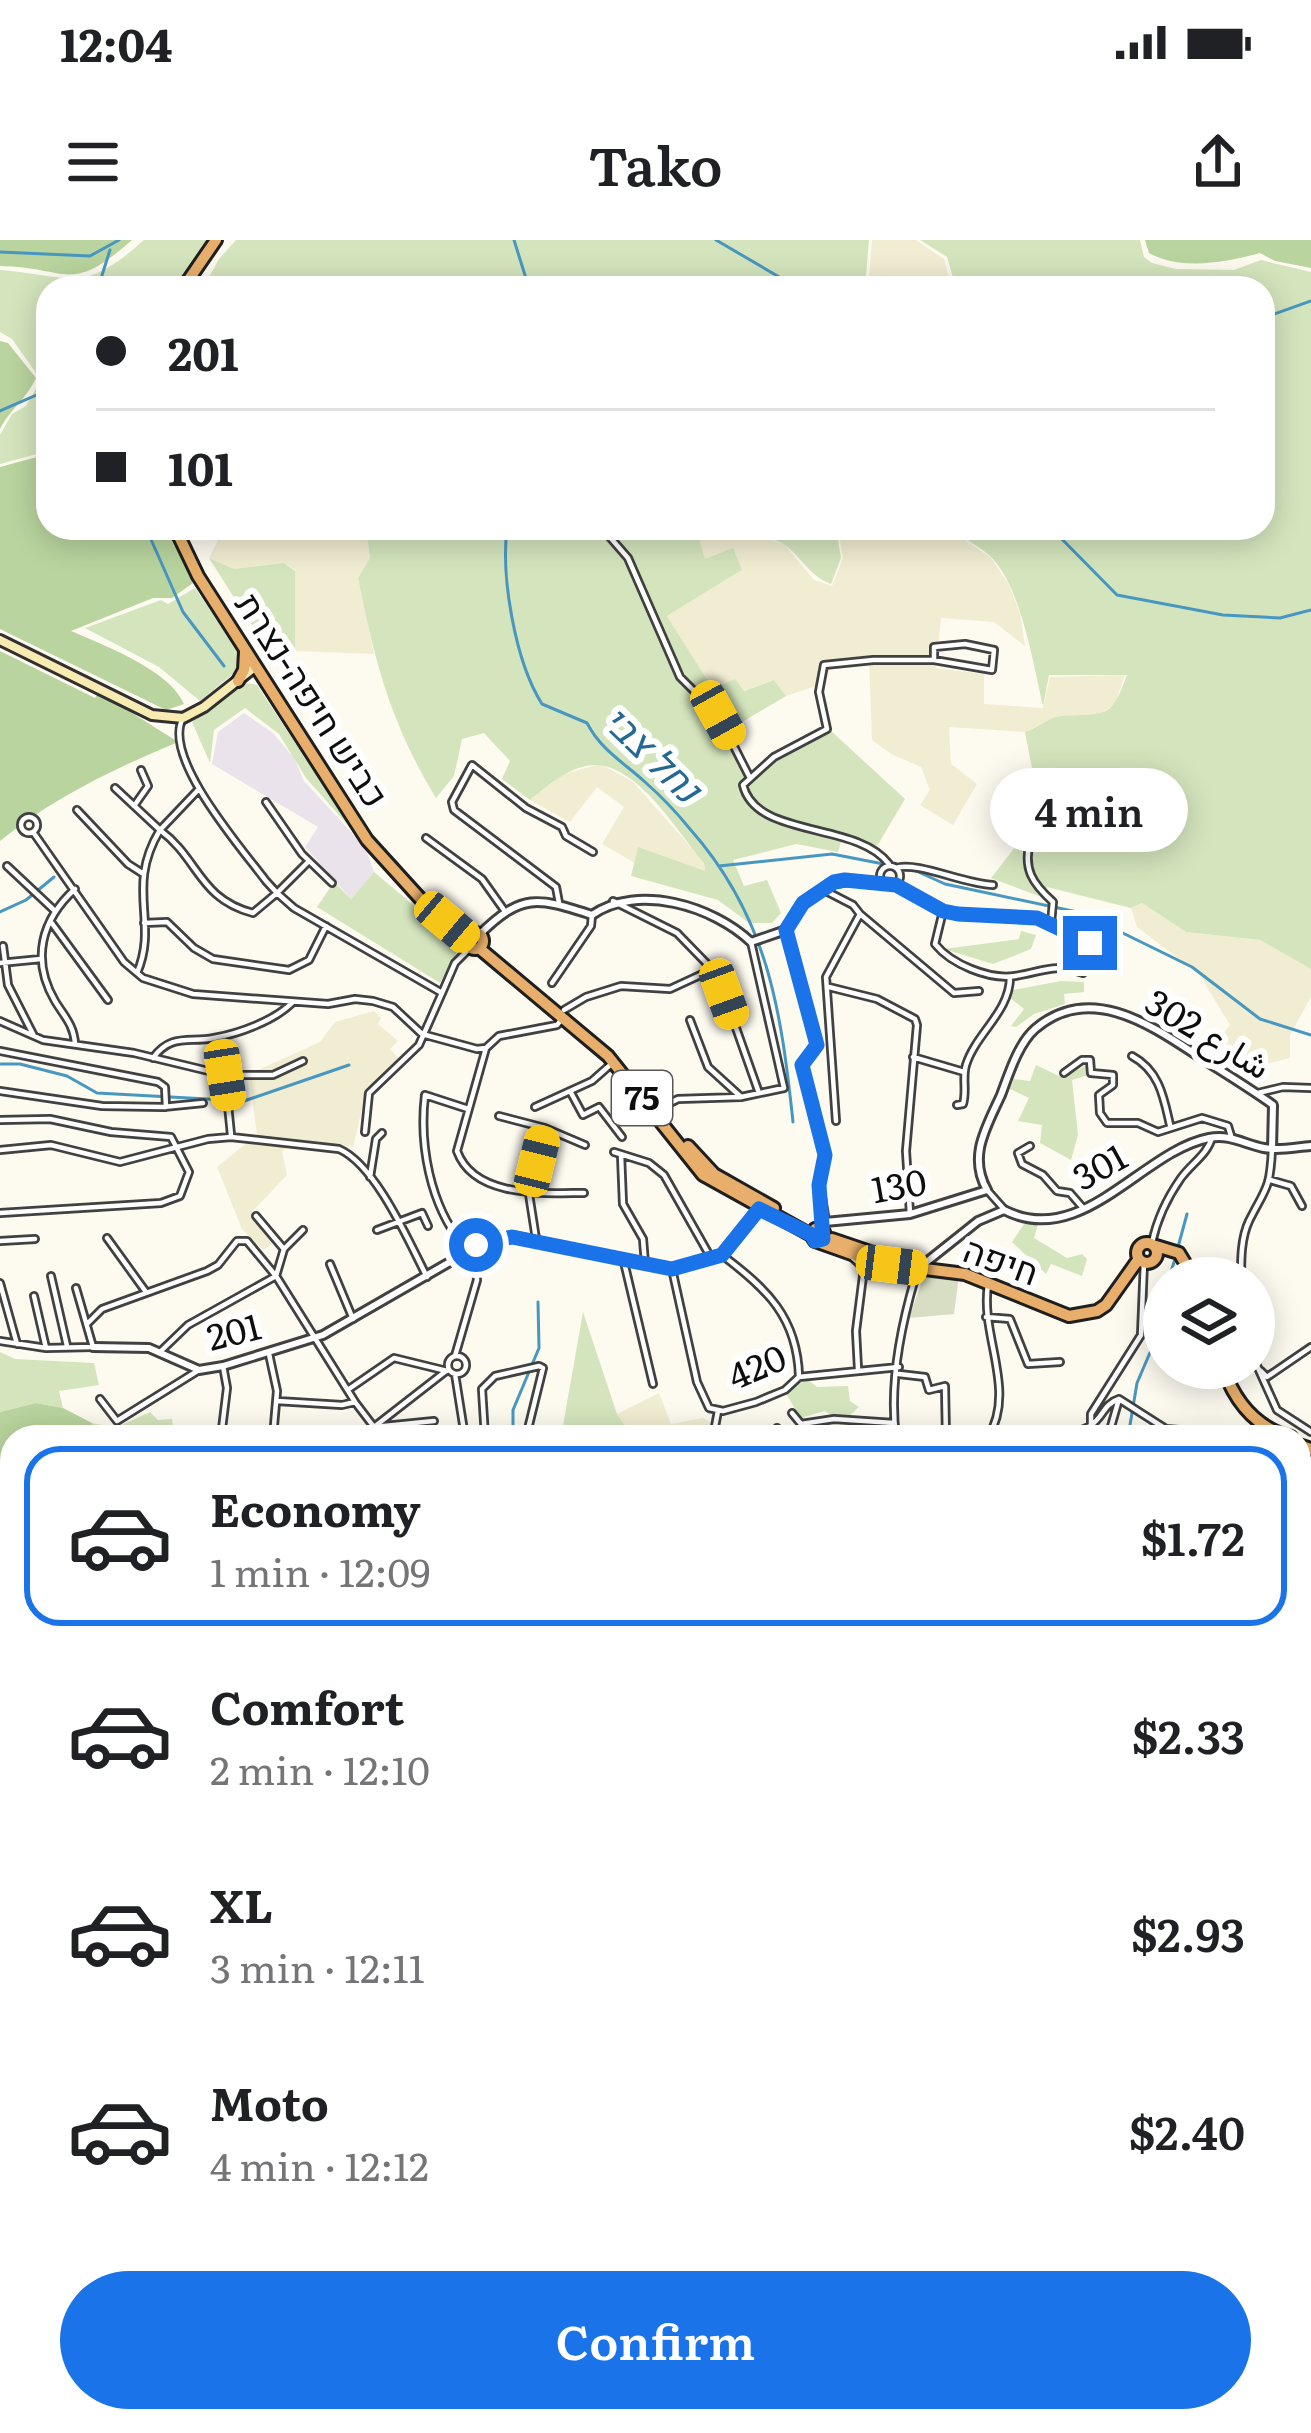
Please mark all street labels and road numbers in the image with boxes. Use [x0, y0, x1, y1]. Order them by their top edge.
street label: כביש חיפה-נצרת [225, 581, 404, 817]
street label: شارع 302 [1136, 974, 1282, 1091]
road number: 75 [612, 1071, 672, 1125]
street label: 301 [1062, 1128, 1136, 1201]
street label: 130 [867, 1153, 930, 1214]
street label: חיפה [957, 1221, 1047, 1297]
street label: 201 [201, 1297, 266, 1362]
street label: 420 [719, 1329, 793, 1401]

